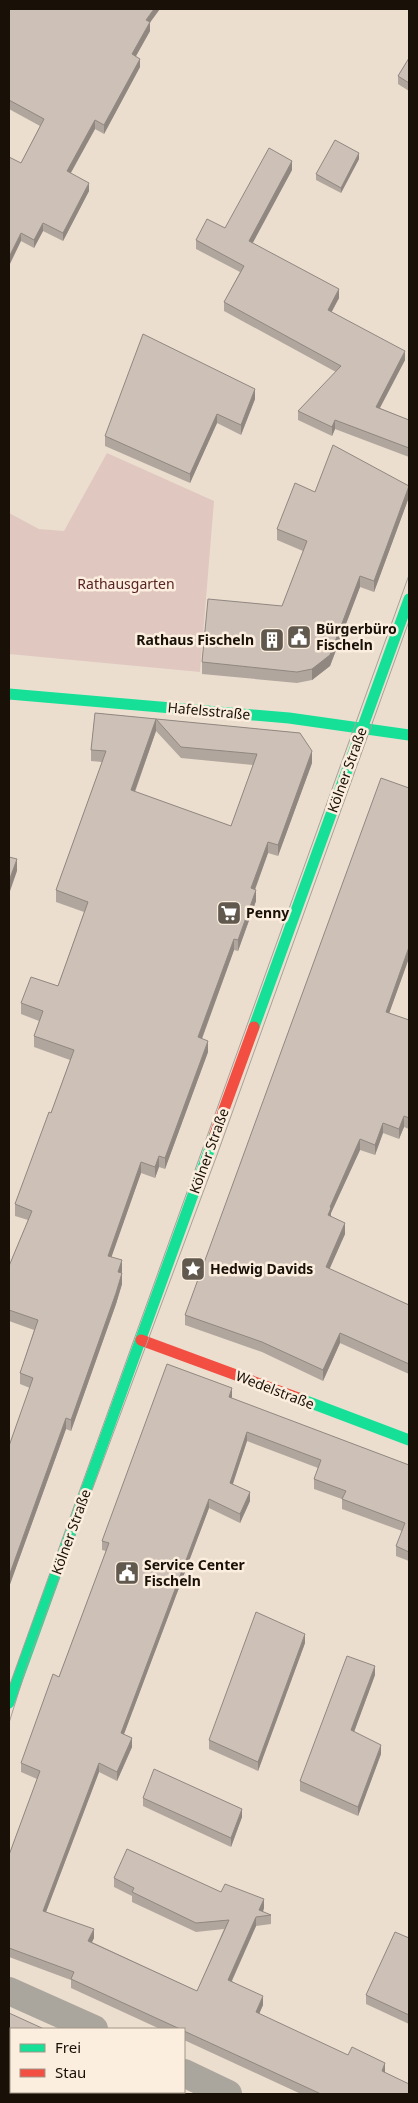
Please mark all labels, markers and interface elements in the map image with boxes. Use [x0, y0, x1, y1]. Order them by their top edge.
park label: Rathausgarten [77, 574, 175, 593]
place label: Bürgerbüro Fischeln [316, 619, 397, 654]
public building icon: Bürgerbüro Fischeln [286, 624, 312, 650]
building icon: Rathaus Fischeln [259, 627, 285, 653]
place label: Rathaus Fischeln [136, 630, 254, 649]
street label: Hafelsstraße [167, 697, 251, 724]
street label: Kölner Straße [322, 724, 371, 815]
supermarket icon: Penny [216, 900, 242, 926]
place label: Penny [246, 903, 289, 922]
street label: Kölner Straße [184, 1105, 233, 1196]
place icon: Hedwig Davids [180, 1256, 206, 1282]
place label: Hedwig Davids [210, 1259, 313, 1278]
street label: Wedelstraße [233, 1366, 317, 1413]
street label: Kölner Straße [46, 1486, 95, 1577]
place label: Service Center Fischeln [144, 1555, 246, 1590]
public building icon: Service Center Fischeln [114, 1560, 140, 1586]
legend [10, 2028, 185, 2093]
text: Frei [55, 2037, 81, 2057]
text: Stau [55, 2062, 86, 2082]

